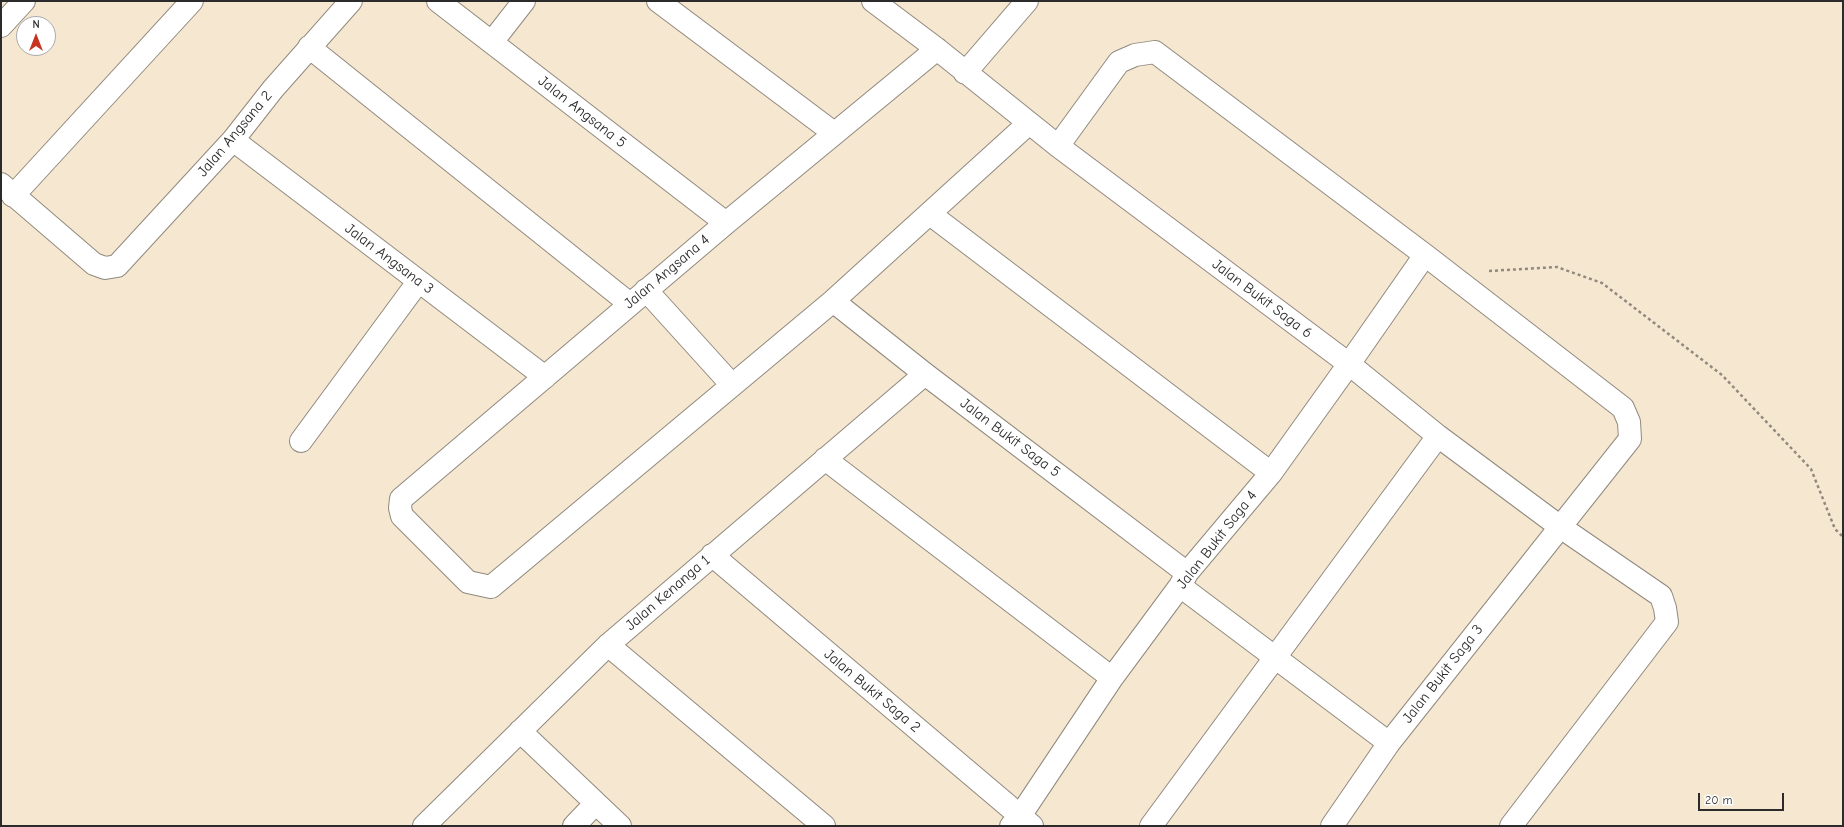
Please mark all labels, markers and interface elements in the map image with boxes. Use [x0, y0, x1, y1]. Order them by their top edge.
north arrow [16, 16, 56, 56]
text: N [32, 18, 40, 31]
street label: Jalan Angsana 5 [534, 72, 630, 152]
street label: Jalan Angsana 2 [194, 87, 276, 181]
street label: Jalan Angsana 3 [341, 220, 437, 298]
street label: Jalan Angsana 4 [621, 231, 713, 313]
street label: Jalan Bukit Saga 6 [1208, 255, 1316, 343]
street label: Jalan Bukit Saga 5 [956, 394, 1064, 482]
street label: Jalan Bukit Saga 4 [1173, 487, 1261, 593]
street label: Jalan Kenanga 1 [622, 551, 714, 635]
street label: Jalan Bukit Saga 3 [1399, 621, 1487, 727]
street label: Jalan Bukit Saga 2 [820, 645, 924, 737]
scale bar [1700, 785, 1786, 811]
text: 20 m [1705, 793, 1733, 807]

